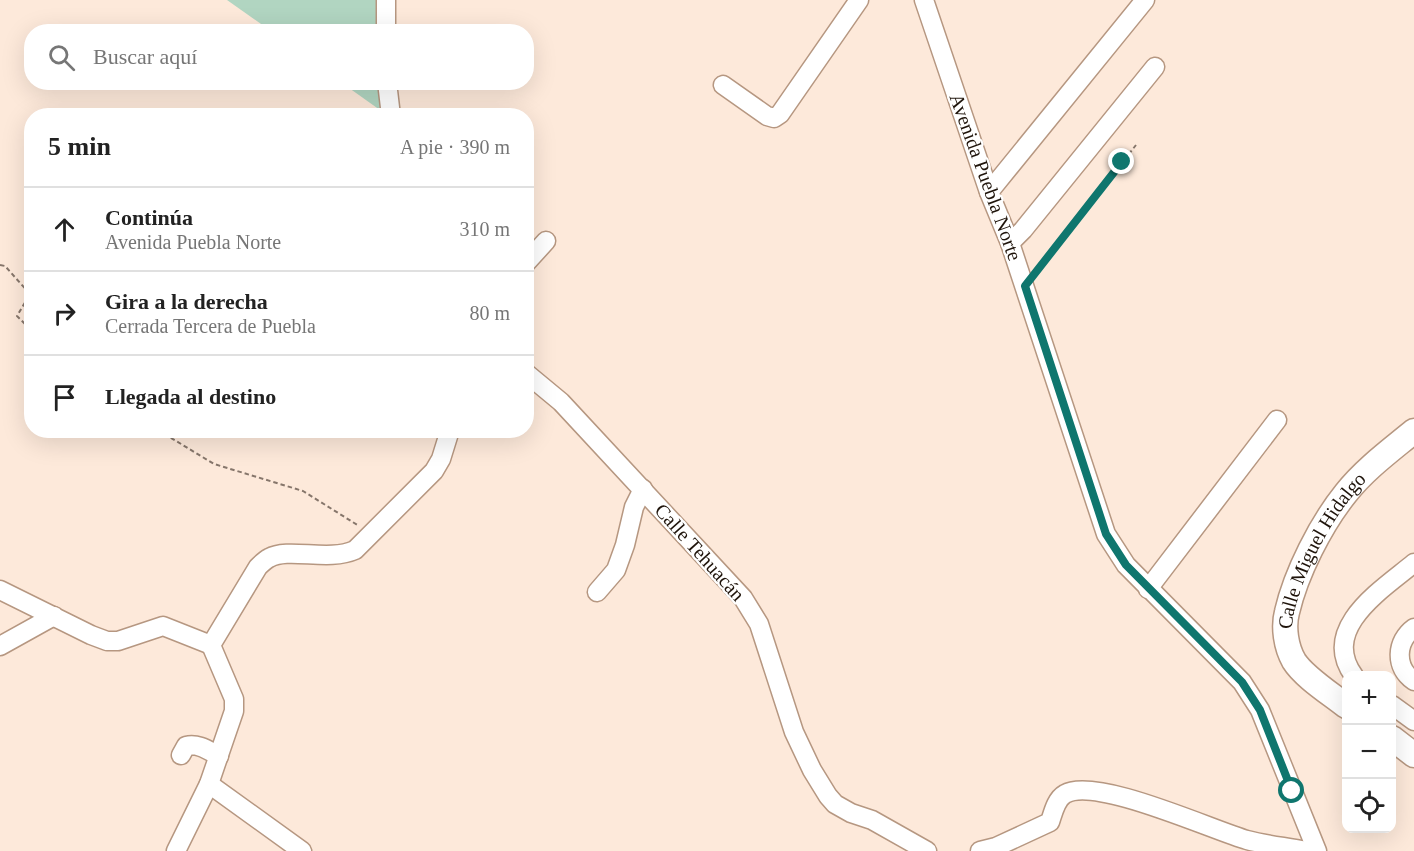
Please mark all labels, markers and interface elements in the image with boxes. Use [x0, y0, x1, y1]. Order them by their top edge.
search box [24, 24, 534, 90]
icon: search [45, 41, 78, 74]
text: Buscar aquí [93, 44, 197, 69]
street label: Avenida Puebla Norte [946, 90, 1027, 264]
text: 5 min [48, 132, 111, 161]
text: A pie · 390 m [400, 136, 510, 158]
route end [1108, 148, 1134, 174]
text: Continúa [105, 205, 193, 230]
icon: ahead [48, 213, 81, 246]
text: 310 m [459, 218, 510, 240]
text: Avenida Puebla Norte [105, 231, 281, 253]
text: Gira a la derecha [105, 289, 268, 314]
icon: right [48, 297, 81, 330]
text: 80 m [469, 302, 510, 324]
text: Cerrada Tercera de Puebla [105, 315, 316, 337]
icon: arrive [48, 381, 81, 414]
text: Llegada al destino [105, 384, 276, 409]
street label: Calle Miguel Hidalgo [1274, 468, 1370, 629]
street label: Calle Tehuacán [651, 499, 749, 605]
map controls [1342, 671, 1396, 833]
button: + [1342, 671, 1396, 725]
button: − [1342, 725, 1396, 779]
route start [1278, 777, 1304, 803]
button: locate [1342, 779, 1396, 833]

